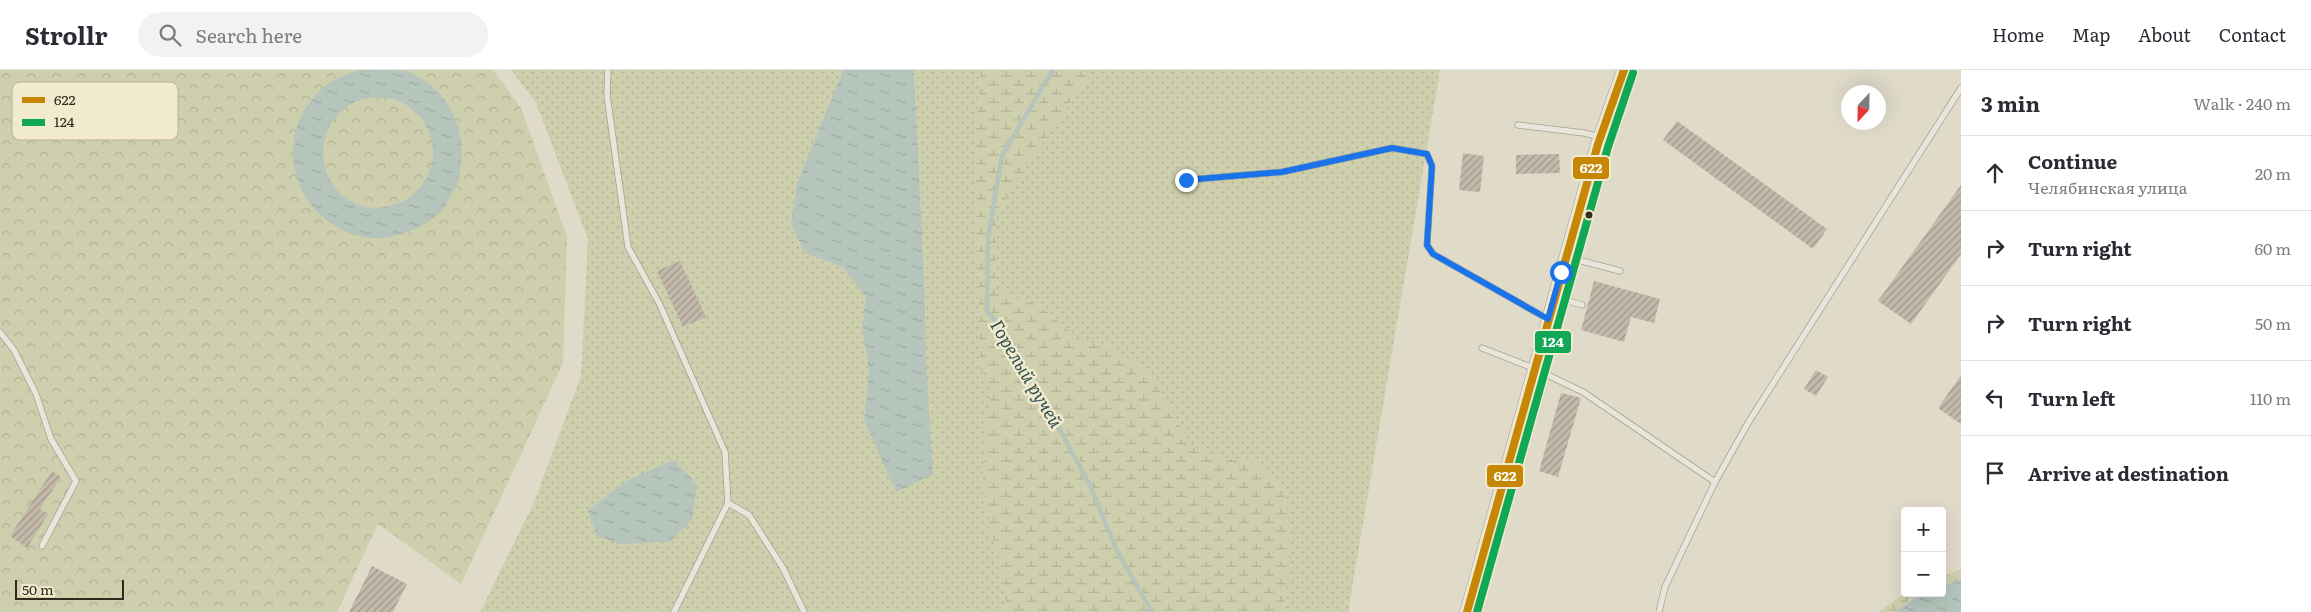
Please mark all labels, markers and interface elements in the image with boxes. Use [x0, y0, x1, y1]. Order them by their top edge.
search box [138, 12, 488, 57]
text: Strollr [25, 17, 108, 52]
icon: search [156, 21, 184, 49]
text: Search here [196, 21, 302, 49]
text: Home [1992, 21, 2044, 48]
text: Map [2072, 21, 2110, 48]
text: About [2138, 21, 2191, 48]
text: Contact [2219, 21, 2286, 48]
legend [12, 82, 178, 140]
north arrow [1841, 85, 1886, 130]
text: 3 min [1981, 87, 2040, 118]
text: 622 [54, 89, 76, 109]
text: Walk · 240 m [2193, 91, 2291, 115]
text: 124 [54, 111, 75, 131]
text: Continue [2028, 147, 2117, 175]
line badge: 622 [1572, 156, 1610, 180]
text: 622 [1579, 157, 1603, 177]
icon: ahead [1981, 159, 2009, 187]
text: 20 m [2255, 161, 2291, 185]
route end [1175, 169, 1198, 192]
text: Челябинская улица [2028, 175, 2187, 199]
unlabelled marker [1584, 210, 1594, 220]
icon: right [1981, 234, 2009, 262]
text: Turn right [2028, 234, 2132, 262]
text: 60 m [2254, 236, 2291, 260]
route start [1550, 261, 1573, 284]
icon: right [1981, 309, 2009, 337]
text: Turn right [2028, 309, 2132, 337]
text: 50 m [2255, 311, 2291, 335]
water label: Горелый ручей [984, 314, 1070, 433]
line badge: 124 [1534, 330, 1572, 354]
text: 124 [1542, 331, 1564, 351]
icon: left [1981, 384, 2009, 412]
text: Turn left [2028, 384, 2115, 412]
text: 110 m [2250, 386, 2291, 410]
icon: arrive [1981, 459, 2009, 487]
text: Arrive at destination [2028, 459, 2229, 487]
line badge: 622 [1486, 464, 1524, 488]
text: 622 [1493, 465, 1517, 485]
map controls [1901, 507, 1946, 597]
button: + [1901, 507, 1946, 552]
button: − [1901, 552, 1946, 597]
scale bar [15, 577, 124, 600]
text: 50 m [22, 579, 54, 599]

